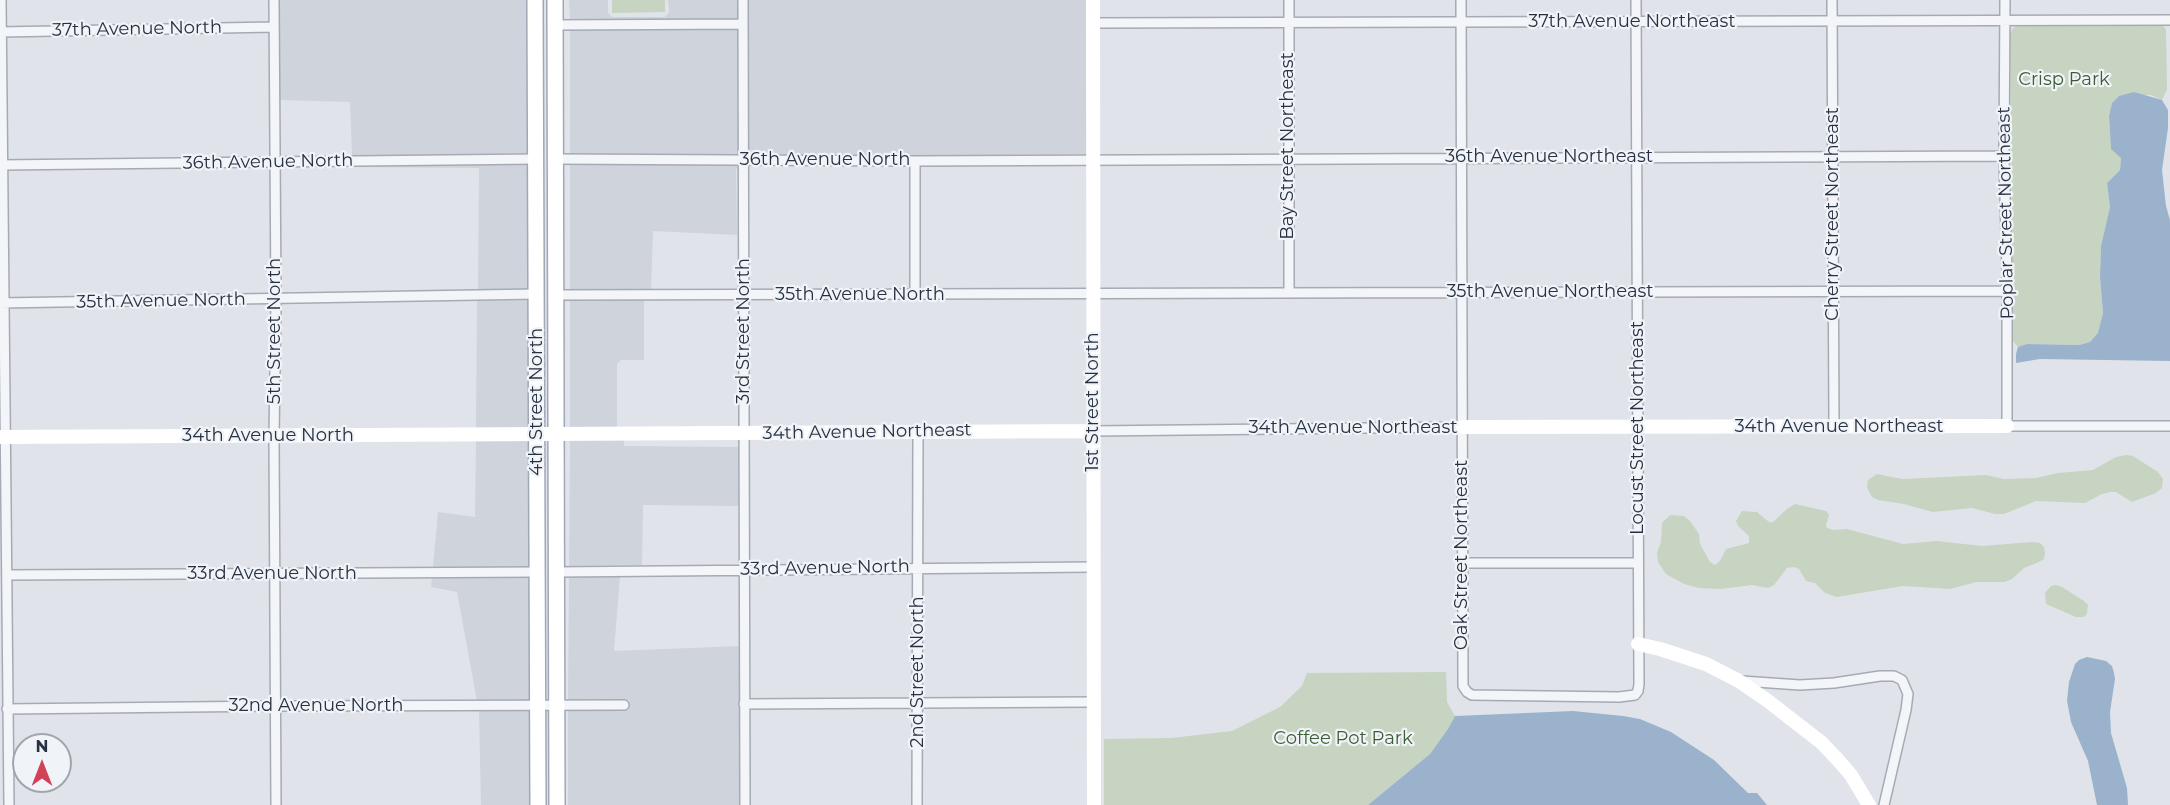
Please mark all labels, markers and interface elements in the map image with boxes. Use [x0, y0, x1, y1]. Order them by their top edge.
street label: 37th Avenue Northeast [1528, 11, 1736, 33]
street label: 37th Avenue North [52, 17, 222, 41]
street label: Bay Street Northeast [1277, 52, 1299, 240]
park label: Crisp Park [2018, 69, 2110, 91]
street label: Poplar Street Northeast [1993, 106, 2019, 320]
street label: Cherry Street Northeast [1822, 107, 1844, 321]
street label: 36th Avenue Northeast [1445, 146, 1653, 168]
street label: 36th Avenue North [740, 149, 910, 171]
street label: 36th Avenue North [182, 150, 354, 174]
street label: 5th Street North [264, 258, 286, 404]
street label: 3rd Street North [733, 258, 755, 404]
street label: 35th Avenue Northeast [1446, 281, 1654, 303]
street label: 35th Avenue North [775, 284, 945, 306]
street label: 35th Avenue North [76, 289, 246, 313]
street label: Locust Street Northeast [1627, 321, 1649, 535]
street label: 4th Street North [526, 328, 548, 476]
street label: 1st Street North [1082, 332, 1104, 472]
street label: 34th Avenue Northeast [1734, 416, 1944, 438]
street label: 34th Avenue Northeast [1248, 417, 1458, 439]
street label: 34th Avenue Northeast [762, 419, 972, 445]
street label: 34th Avenue North [182, 425, 354, 447]
street label: Oak Street Northeast [1451, 460, 1473, 650]
street label: 33rd Avenue North [740, 556, 910, 580]
street label: 33rd Avenue North [187, 563, 357, 585]
street label: 2nd Street North [907, 596, 929, 748]
street label: 32nd Avenue North [229, 695, 403, 717]
park label: Coffee Pot Park [1273, 728, 1413, 750]
north arrow [12, 733, 72, 793]
text: N [36, 737, 48, 756]

